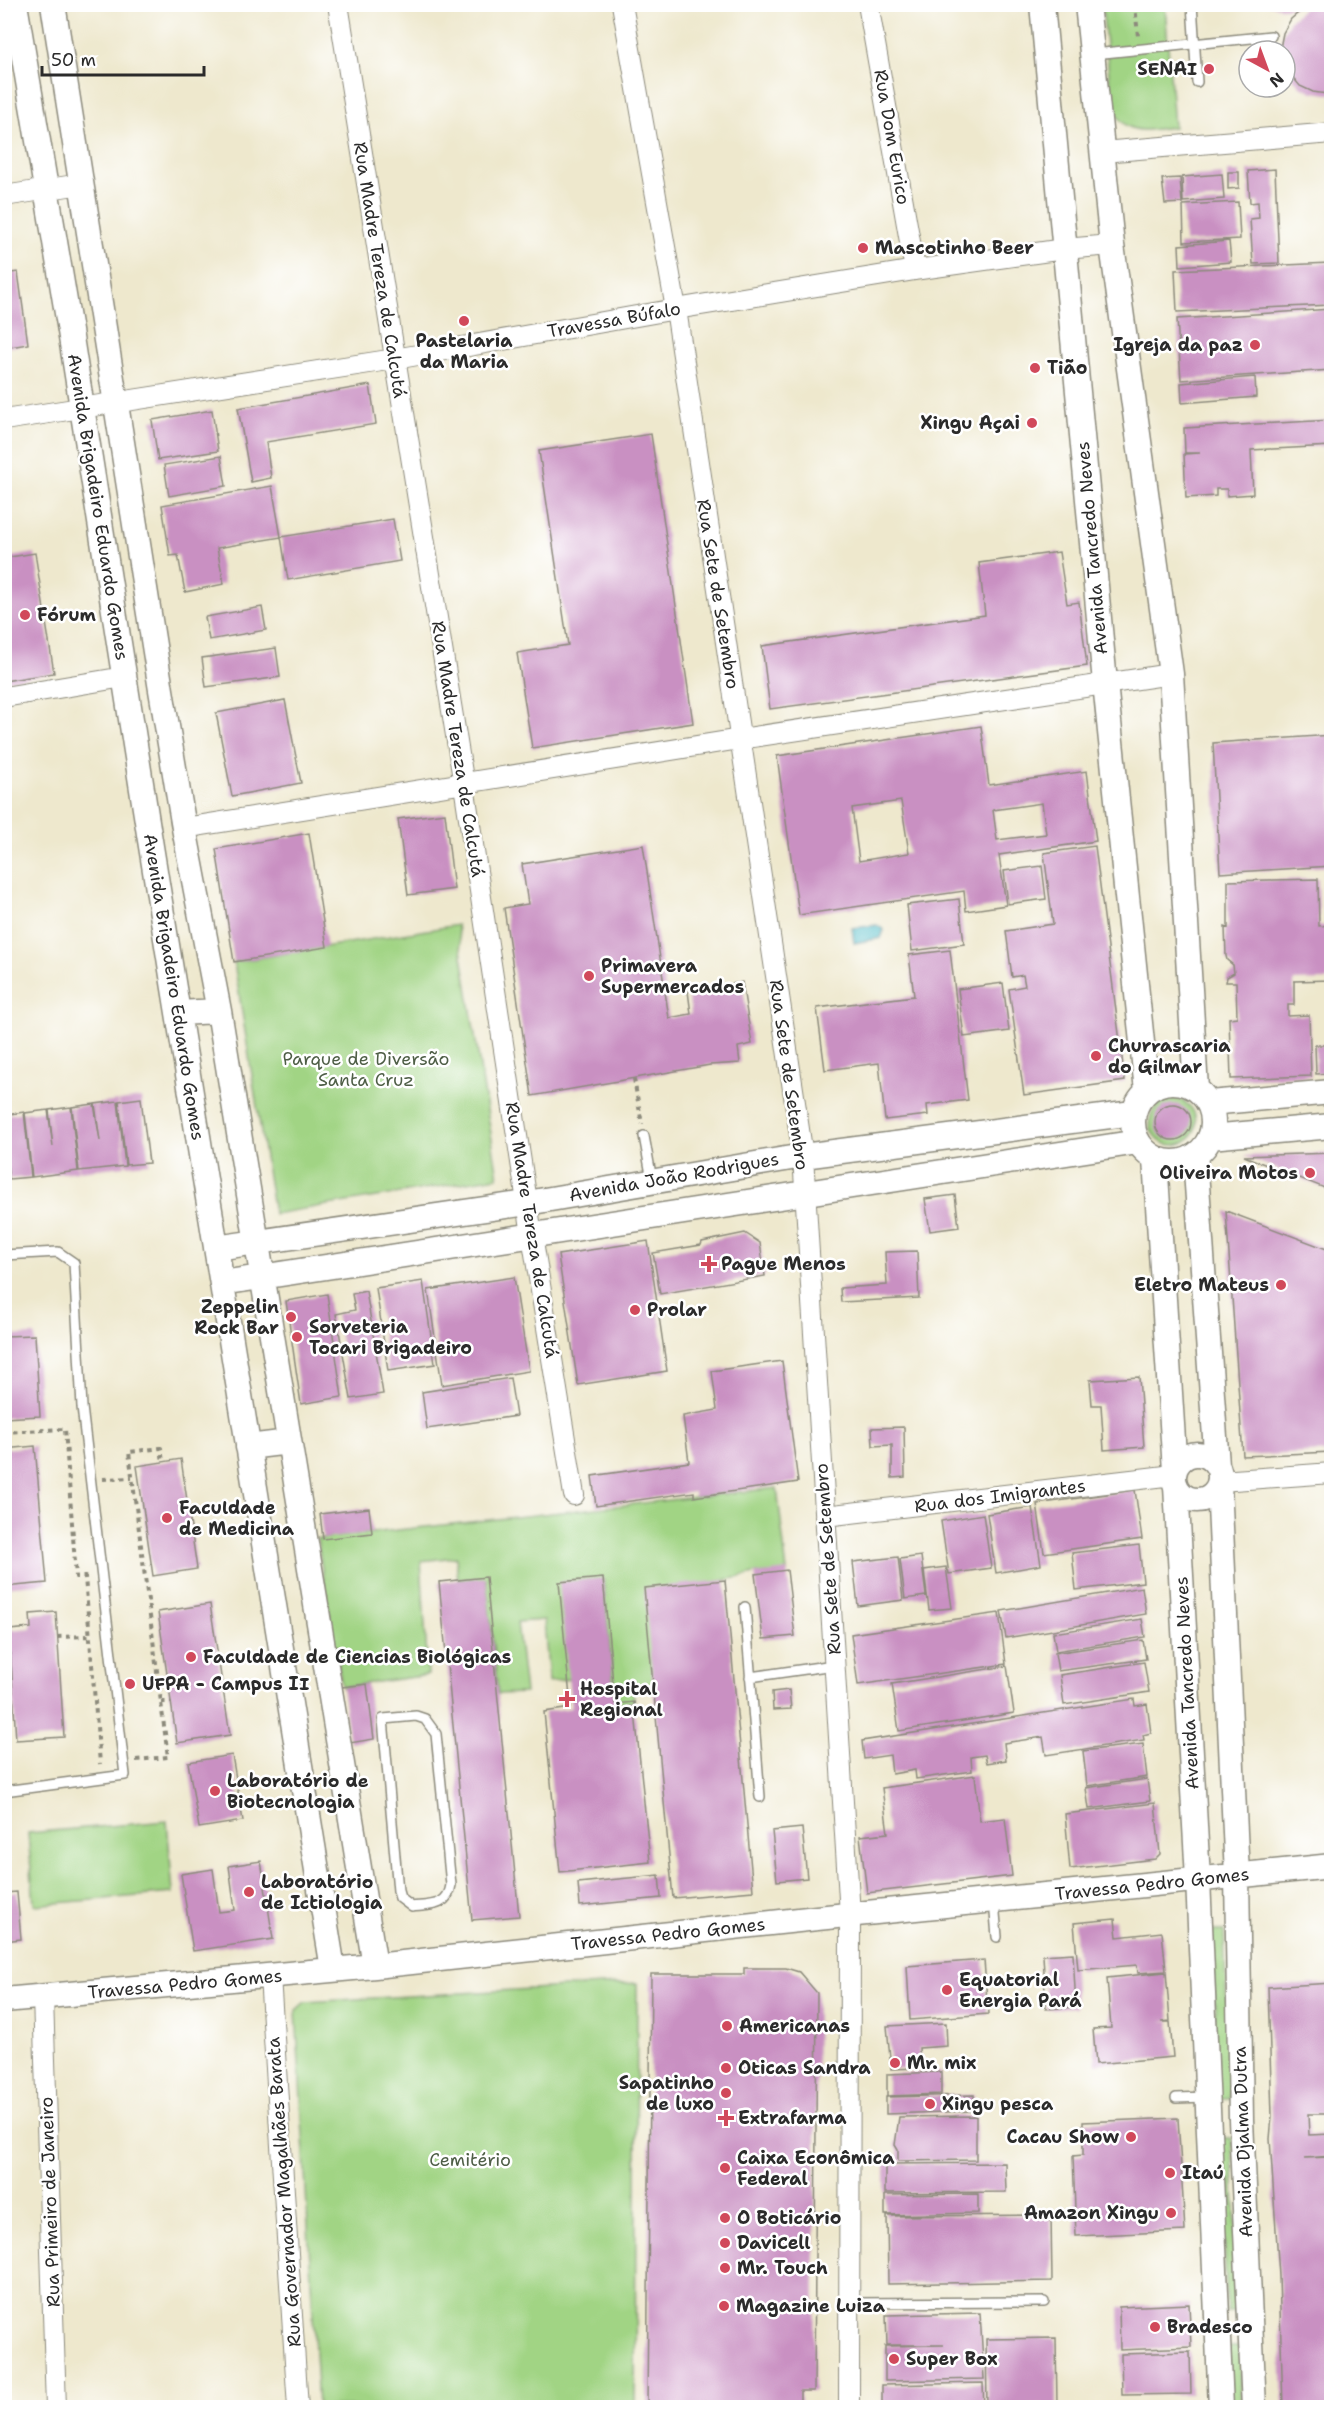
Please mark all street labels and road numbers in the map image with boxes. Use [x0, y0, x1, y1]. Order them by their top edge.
street label: Rua Dom Eurico [868, 68, 916, 206]
street label: Rua Madre Tereza de Calcutá [348, 140, 412, 400]
street label: Travessa Búfalo [545, 296, 683, 344]
street label: Avenida Brigadeiro Eduardo Gomes [62, 352, 134, 662]
street label: Avenida Tancredo Neves [1071, 441, 1113, 655]
street label: Rua Sete de Setembro [691, 497, 745, 691]
street label: Rua Madre Tereza de Calcutá [426, 619, 490, 879]
street label: Avenida Brigadeiro Eduardo Gomes [138, 832, 210, 1142]
street label: Rua Sete de Setembro [764, 978, 814, 1172]
street label: Rua Madre Tereza de Calcutá [500, 1100, 564, 1360]
street label: Avenida João Rodrigues [567, 1147, 781, 1207]
street label: Rua Sete de Setembro [809, 1462, 847, 1656]
street label: Rua dos Imigrantes [913, 1474, 1087, 1518]
street label: Avenida Tancredo Neves [1169, 1576, 1205, 1790]
street label: Travessa Pedro Gomes [1054, 1862, 1250, 1906]
street label: Travessa Pedro Gomes [570, 1912, 766, 1956]
street label: Travessa Pedro Gomes [87, 1964, 283, 2004]
street label: Rua Governador Magalhães Barata [261, 2036, 307, 2348]
street label: Avenida Djalma Dutra [1228, 2046, 1258, 2238]
street label: Rua Primeiro de Janeiro [34, 2096, 66, 2308]

